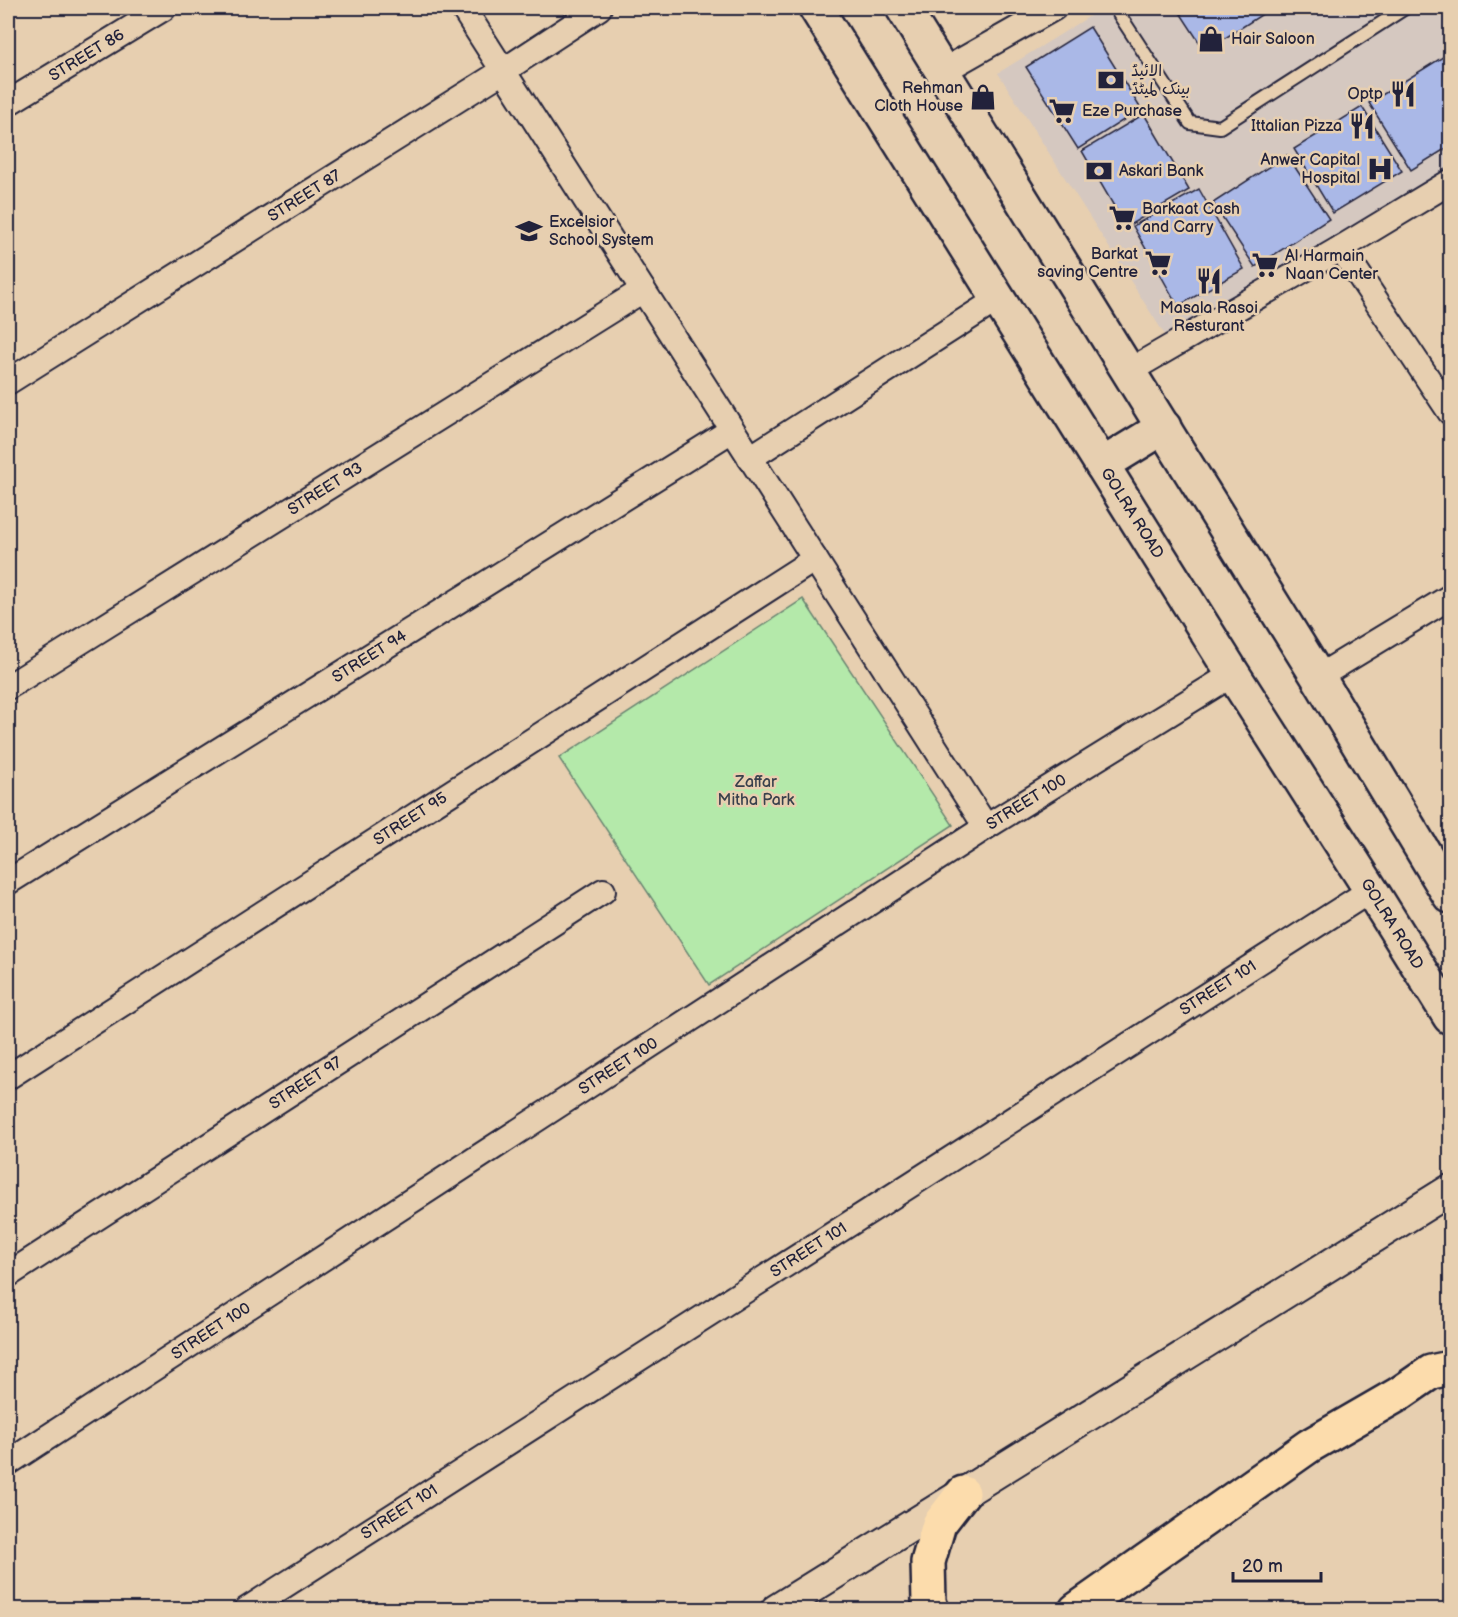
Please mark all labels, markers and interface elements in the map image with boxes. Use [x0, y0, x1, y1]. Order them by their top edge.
shop icon: Hair Saloon [1196, 24, 1226, 54]
street label: STREET 86 [46, 25, 128, 85]
place label: Hair Saloon [1231, 30, 1315, 49]
place label: الائیڈ بینک لمیٹڈ [1131, 62, 1190, 99]
bank icon: الائیڈ بینک لمیٹڈ [1096, 65, 1126, 95]
place label: Rehman Cloth House [874, 79, 963, 116]
restaurant icon: Optp [1388, 79, 1418, 109]
shop icon: Rehman Cloth House [968, 82, 998, 112]
place label: Optp [1348, 85, 1383, 104]
supermarket icon: Eze Purchase [1047, 96, 1077, 126]
place label: Eze Purchase [1082, 102, 1183, 121]
restaurant icon: Ittalian Pizza [1347, 111, 1377, 141]
place label: Ittalian Pizza [1251, 117, 1342, 136]
place label: Anwer Capital Hospital [1261, 151, 1360, 188]
hospital icon: Anwer Capital Hospital [1365, 154, 1395, 184]
bank icon: Askari Bank [1084, 156, 1114, 186]
place label: Askari Bank [1119, 162, 1204, 181]
street label: STREET 87 [264, 166, 345, 226]
place label: Barkaat Cash and Carry [1142, 200, 1240, 237]
supermarket icon: Barkaat Cash and Carry [1107, 203, 1137, 233]
place label: Excelsior School System [549, 213, 654, 250]
school or university icon: Excelsior School System [514, 216, 544, 246]
place label: Barkat saving Centre [1037, 245, 1138, 282]
place label: Al Harmain Naan Center [1285, 247, 1378, 284]
supermarket icon: Barkat saving Centre [1143, 248, 1173, 278]
supermarket icon: Al Harmain Naan Center [1250, 250, 1280, 280]
restaurant icon: Masala Rasoi Resturant [1194, 266, 1224, 296]
place label: Masala Rasoi Resturant [1160, 299, 1258, 336]
street label: STREET 93 [284, 458, 366, 519]
street label: GOLRA ROAD [1097, 464, 1168, 562]
street label: STREET 94 [328, 626, 410, 687]
street label: STREET 100 [983, 770, 1070, 834]
park label: Zaffar Mitha Park [718, 773, 795, 810]
street label: STREET 95 [370, 788, 451, 849]
street label: GOLRA ROAD [1357, 875, 1427, 973]
street label: STREET 101 [1176, 956, 1260, 1019]
street label: STREET 100 [575, 1033, 661, 1099]
street label: STREET 97 [266, 1053, 345, 1113]
street label: STREET 101 [767, 1218, 851, 1281]
street label: STREET 100 [168, 1298, 254, 1364]
street label: STREET 101 [357, 1480, 441, 1543]
scale bar [1233, 1545, 1322, 1583]
text: 20 m [1242, 1556, 1283, 1577]

